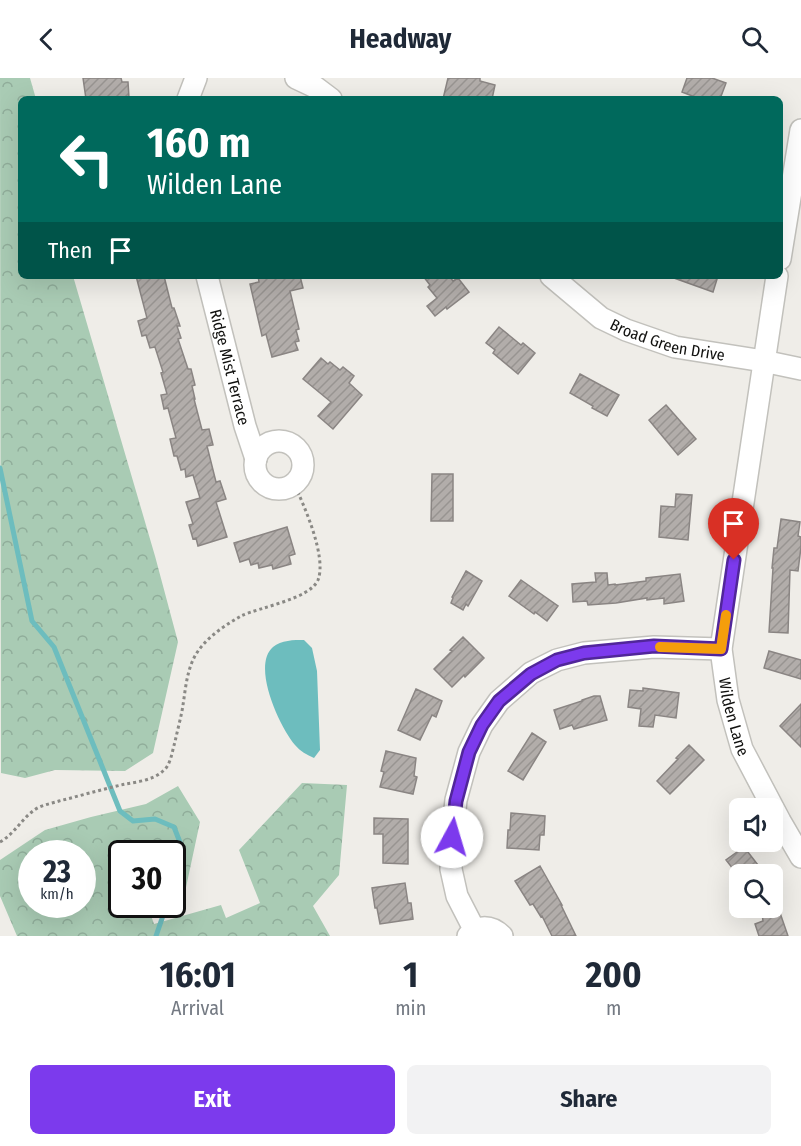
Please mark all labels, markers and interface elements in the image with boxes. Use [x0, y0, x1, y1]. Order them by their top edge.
icon: back [30, 23, 63, 56]
text: Headway [350, 23, 451, 55]
icon: search [738, 23, 771, 56]
text: 160 m [147, 118, 250, 168]
icon: left [48, 120, 126, 198]
text: Wilden Lane [147, 169, 282, 201]
icon: arrive [104, 234, 137, 267]
text: Then [48, 237, 92, 264]
street label: Ridge Mist Terrace [206, 307, 253, 427]
street label: Broad Green Drive [607, 315, 726, 365]
pin [708, 498, 759, 560]
icon: arrive [717, 507, 750, 540]
street label: Wilden Lane [715, 676, 753, 759]
map controls [729, 798, 783, 918]
button: sound [729, 798, 783, 852]
position arrow [420, 805, 484, 869]
speed limit sign: 30 [108, 840, 186, 918]
text: 23 [43, 854, 71, 890]
button: search [729, 864, 783, 918]
text: km/h [40, 885, 74, 903]
text: 16:01 [159, 953, 236, 997]
text: 1 [403, 953, 418, 997]
text: 200 [586, 953, 642, 997]
text: Arrival [171, 996, 224, 1020]
text: min [395, 996, 426, 1020]
text: m [606, 996, 621, 1020]
button: Exit [30, 1065, 395, 1134]
button: Share [407, 1065, 771, 1134]

